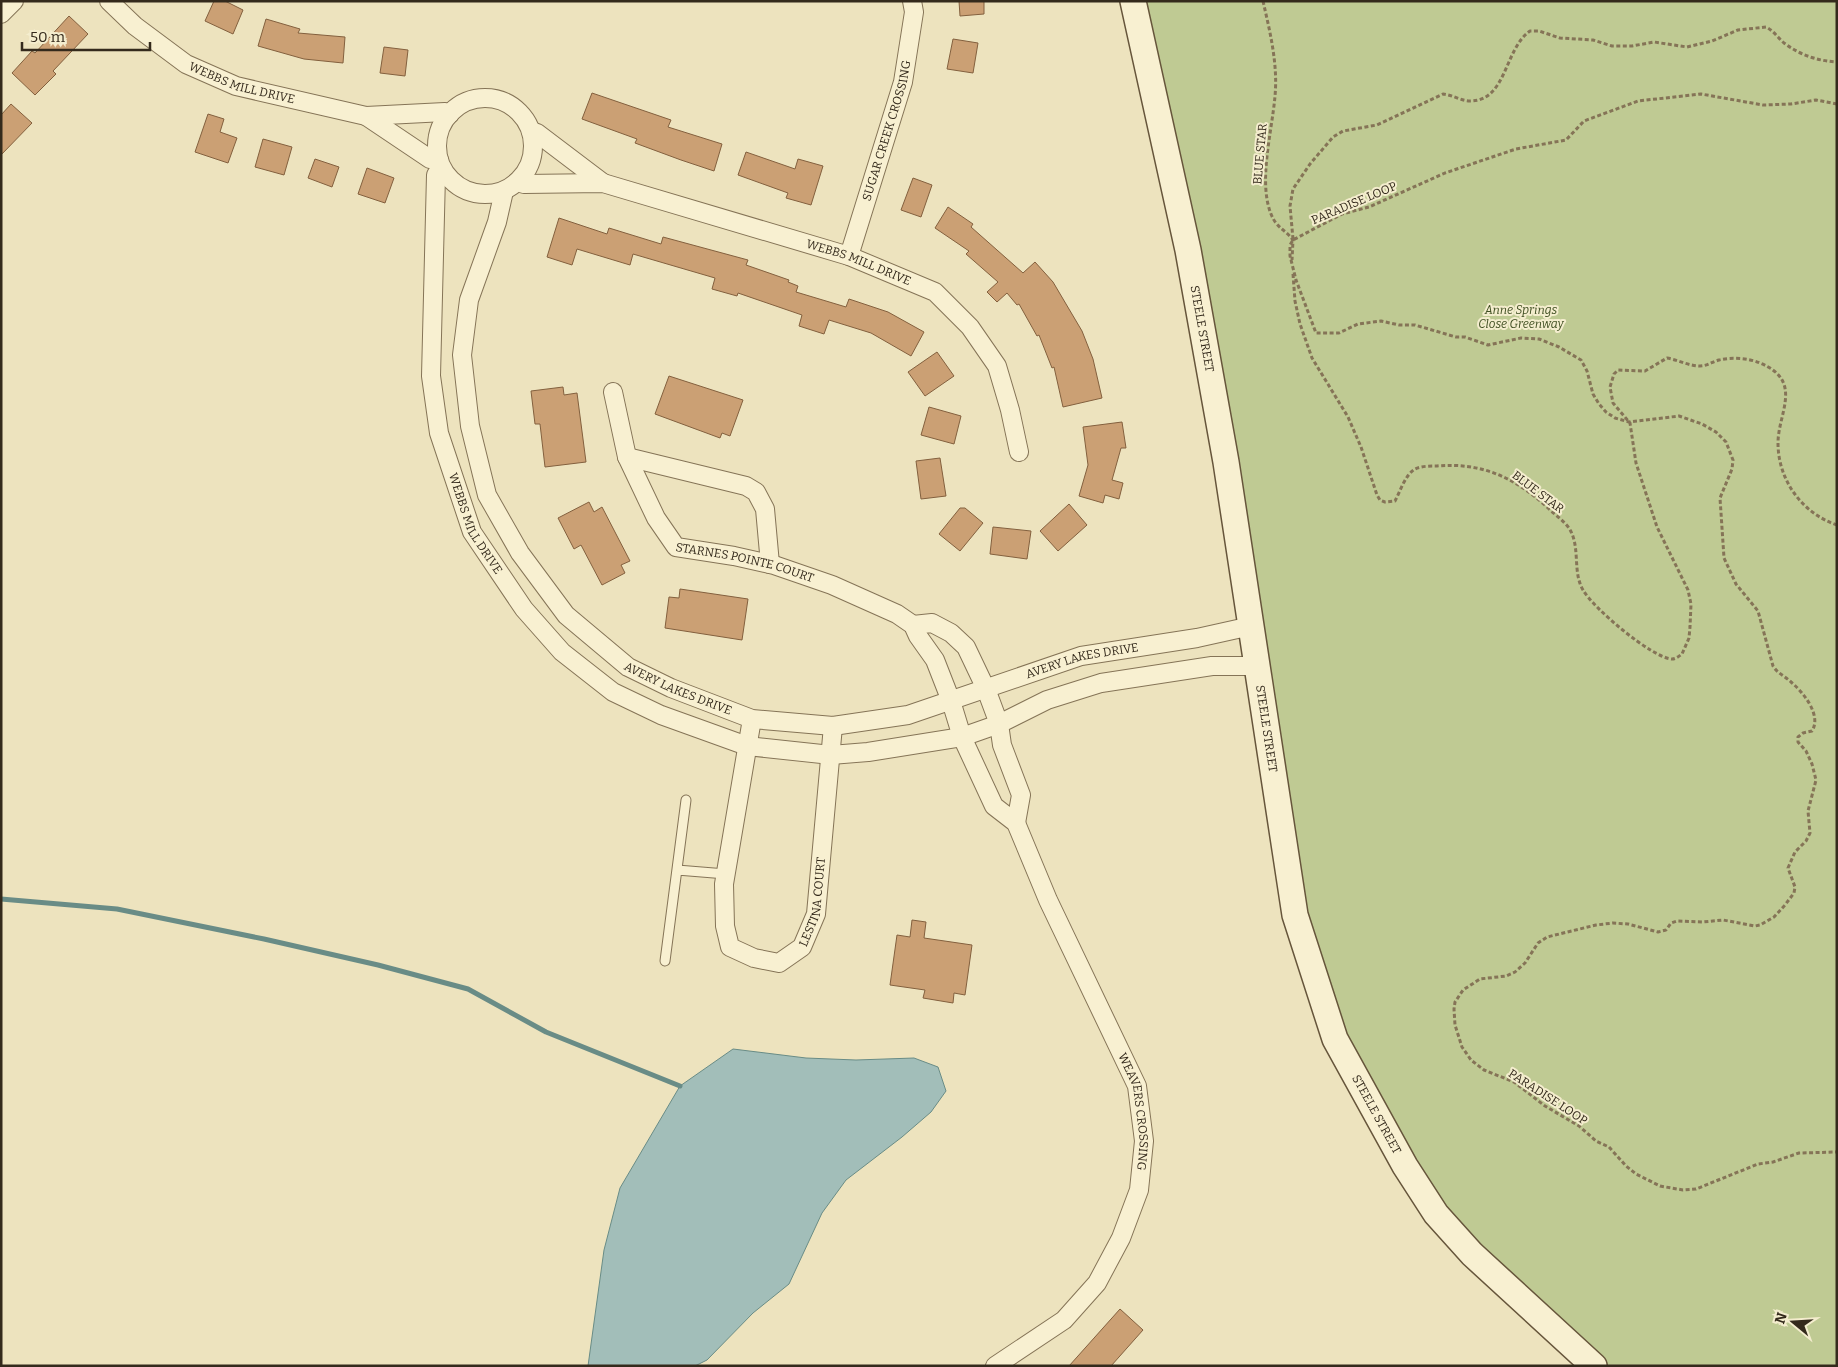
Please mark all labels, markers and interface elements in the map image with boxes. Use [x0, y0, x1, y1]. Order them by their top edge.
scale bar [22, 20, 150, 52]
text: 50 m [30, 28, 66, 46]
street label: WEBBS MILL DRIVE [187, 59, 296, 106]
street label: SUGAR CREEK CROSSING [859, 59, 913, 203]
street label: BLUE STAR [1250, 123, 1270, 185]
street label: PARADISE LOOP [1309, 179, 1399, 227]
street label: WEBBS MILL DRIVE [805, 237, 913, 288]
street label: STEELE STREET [1187, 284, 1217, 373]
park label: Anne Springs Close Greenway [1478, 303, 1565, 331]
street label: BLUE STAR [1509, 468, 1567, 516]
street label: WEBBS MILL DRIVE [446, 471, 505, 577]
street label: STARNES POINTE COURT [675, 540, 816, 585]
street label: AVERY LAKES DRIVE [1024, 640, 1139, 681]
street label: AVERY LAKES DRIVE [622, 659, 734, 718]
street label: STEELE STREET [1253, 684, 1280, 773]
street label: LESTINA COURT [796, 856, 828, 949]
street label: WEAVERS CROSSING [1115, 1051, 1151, 1171]
street label: PARADISE LOOP [1506, 1066, 1590, 1128]
street label: STEELE STREET [1349, 1073, 1404, 1156]
north arrow [1768, 1297, 1818, 1347]
text: N [1771, 1310, 1791, 1326]

